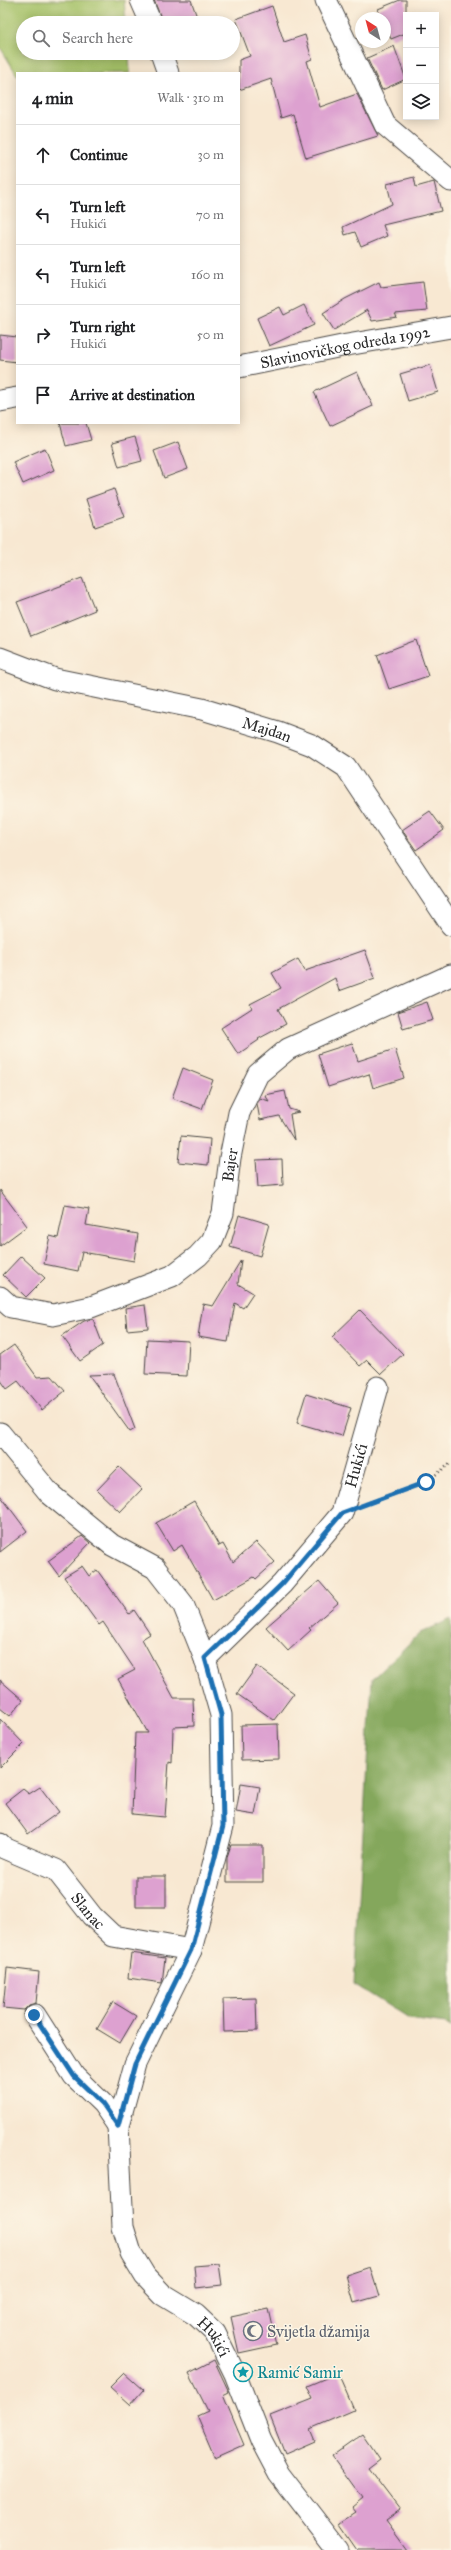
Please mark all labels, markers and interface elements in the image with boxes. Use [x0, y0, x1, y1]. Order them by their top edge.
north arrow [355, 12, 391, 48]
map controls [403, 12, 439, 120]
button: + [403, 12, 439, 48]
search box [16, 16, 240, 60]
icon: search [30, 27, 52, 49]
text: Search here [62, 29, 133, 47]
button: − [403, 48, 439, 84]
button: layers [403, 84, 439, 120]
text: 4 min [32, 88, 73, 109]
text: Walk · 310 m [157, 90, 224, 106]
icon: ahead [32, 144, 54, 166]
text: Continue [70, 146, 128, 164]
text: 30 m [198, 147, 224, 163]
text: Turn left [70, 198, 126, 216]
icon: left [32, 204, 54, 226]
text: 70 m [196, 207, 224, 223]
text: Hukići [70, 216, 107, 232]
text: Turn left [70, 258, 126, 276]
icon: left [32, 264, 54, 286]
text: 160 m [191, 267, 224, 283]
text: Hukići [70, 276, 107, 292]
text: Turn right [70, 318, 135, 336]
street label: Slavinovičkog odreda 1992 [258, 322, 432, 372]
icon: right [32, 324, 54, 346]
text: 50 m [197, 327, 224, 343]
text: Hukići [70, 336, 107, 352]
icon: arrive [32, 384, 54, 406]
text: Arrive at destination [70, 386, 195, 404]
street label: Majdan [240, 713, 295, 746]
street label: Bajer [218, 1146, 242, 1183]
street label: Hukići [341, 1441, 372, 1490]
route start [417, 1473, 435, 1491]
street label: Slanac [67, 1889, 109, 1934]
route end [25, 2006, 43, 2024]
street label: Hukići [194, 2313, 234, 2360]
mosque icon: Svijetla džamija [242, 2320, 264, 2342]
place label: Svijetla džamija [267, 2322, 370, 2341]
place icon: Ramić Samir [232, 2361, 254, 2383]
place label: Ramić Samir [257, 2363, 343, 2382]

